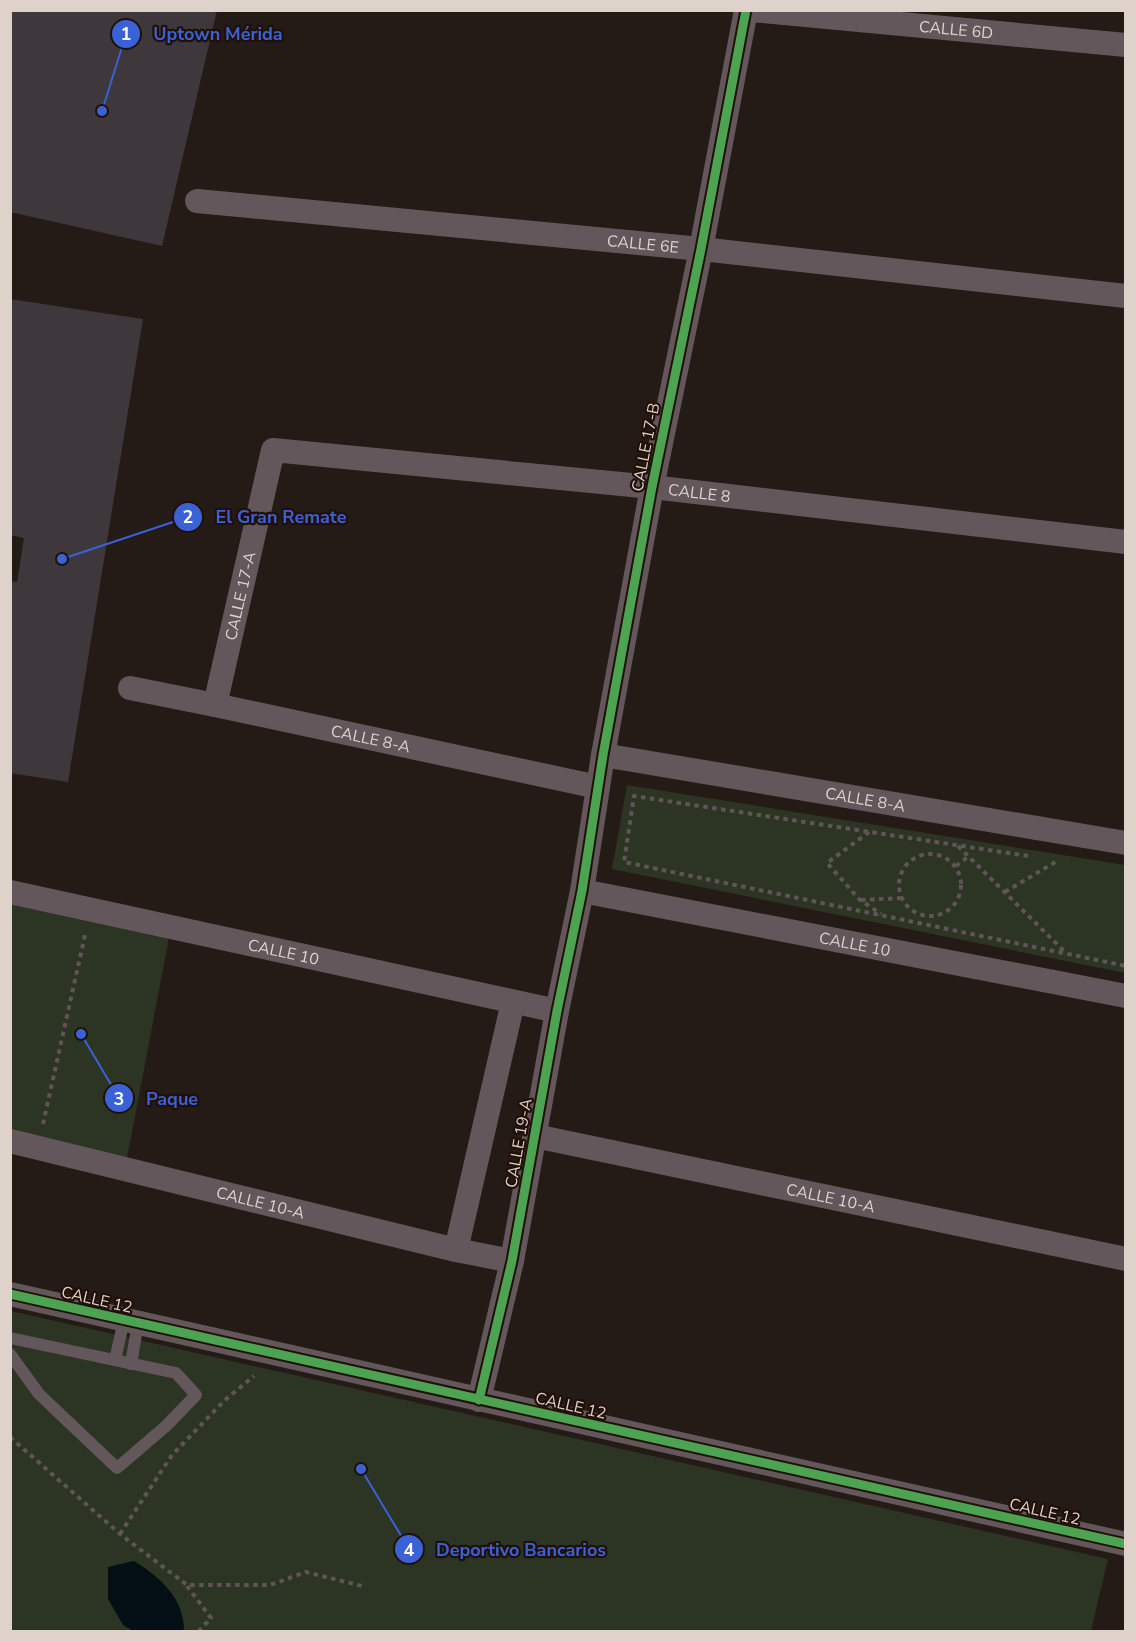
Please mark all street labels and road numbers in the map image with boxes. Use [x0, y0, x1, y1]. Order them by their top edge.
street label: CALLE 6D [918, 16, 994, 45]
street label: CALLE 6E [606, 230, 680, 259]
street label: CALLE 17-B [627, 401, 665, 493]
street label: CALLE 8 [667, 479, 732, 508]
street label: CALLE 17-A [220, 549, 262, 643]
street label: CALLE 8-A [329, 720, 413, 759]
street label: CALLE 8-A [823, 783, 907, 818]
street label: CALLE 10 [817, 927, 892, 962]
street label: CALLE 10 [246, 934, 321, 971]
street label: CALLE 19-A [500, 1096, 538, 1190]
street label: CALLE 10-A [784, 1179, 877, 1219]
street label: CALLE 10-A [214, 1182, 307, 1225]
street label: CALLE 12 [59, 1281, 134, 1319]
street label: CALLE 12 [533, 1387, 608, 1425]
street label: CALLE 12 [1007, 1493, 1082, 1531]

